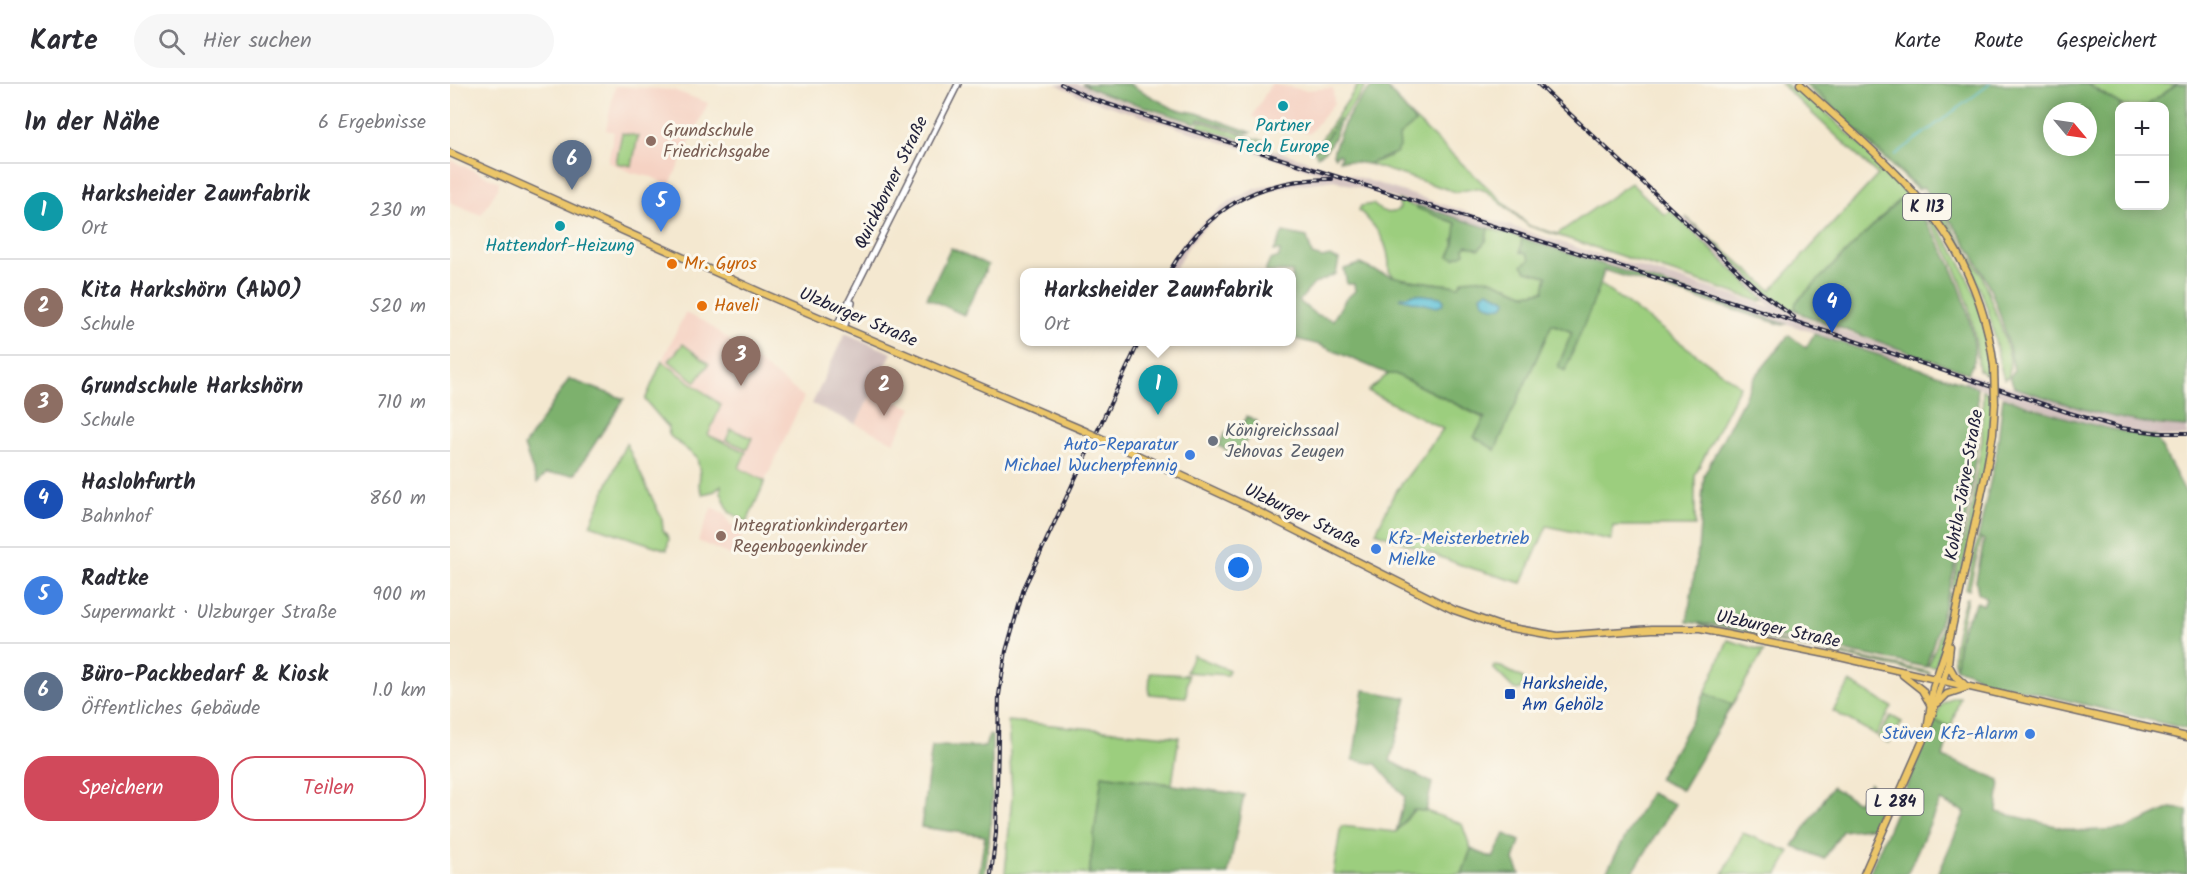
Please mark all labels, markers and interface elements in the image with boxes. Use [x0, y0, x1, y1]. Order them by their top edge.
search box [134, 14, 554, 68]
text: Karte [30, 19, 98, 64]
text: Hier suchen [203, 24, 312, 59]
icon: search [155, 25, 188, 58]
text: Karte [1894, 25, 1941, 58]
text: Route [1974, 25, 2023, 58]
text: Gespeichert [2056, 25, 2157, 58]
marker: Partner Tech Europe [1276, 99, 1290, 113]
text: In der Nähe [24, 102, 160, 144]
north arrow [2043, 102, 2097, 156]
map controls [2115, 102, 2169, 210]
button: + [2115, 102, 2169, 156]
text: 6 Ergebnisse [318, 107, 426, 139]
street label: Quickborner Straße [847, 112, 937, 254]
place label: Partner Tech Europe [1237, 112, 1329, 162]
place label: Grundschule Friedrichsgabe [663, 117, 770, 167]
marker: Grundschule Friedrichsgabe [644, 134, 658, 148]
pin: 6 [552, 141, 592, 190]
button: − [2115, 156, 2169, 210]
text: Harksheider Zaunfabrik [81, 178, 310, 213]
pin: 5 [642, 182, 680, 232]
road number: K 113 [1903, 194, 1951, 220]
text: 1 [40, 195, 47, 227]
text: 230 m [369, 195, 426, 227]
text: Ort [81, 213, 108, 245]
marker: Hattendorf-Heizung [553, 219, 567, 233]
place label: Hattendorf-Heizung [485, 232, 635, 261]
place label: Mr. Gyros [684, 250, 757, 279]
marker: Mr. Gyros [665, 257, 679, 271]
popup [1020, 268, 1296, 346]
text: Kita Harkshörn (AWO) [81, 274, 302, 309]
text: Harksheider Zaunfabrik [1044, 274, 1272, 309]
street label: Ulzburger Straße [794, 280, 922, 356]
pin: 4 [1812, 284, 1852, 333]
text: 2 [38, 291, 49, 323]
text: 520 m [370, 291, 426, 323]
place label: Haveli [714, 292, 760, 321]
marker: Haveli [695, 299, 709, 313]
text: Schule [81, 309, 135, 341]
text: Ort [1044, 309, 1070, 341]
pin: 3 [722, 336, 760, 386]
pin: 2 [864, 366, 904, 416]
pin: 1 [1138, 366, 1178, 415]
text: Grundschule Harkshörn [81, 370, 303, 405]
text: 3 [38, 387, 49, 419]
text: 710 m [377, 387, 426, 419]
text: Schule [81, 405, 135, 437]
street label: Kohtla-Järve-Straße [1937, 407, 1993, 563]
place label: Königreichssaal Jehovas Zeugen [1225, 417, 1344, 467]
place label: Auto-Reparatur Michael Wucherpfennig [1004, 431, 1179, 481]
marker: Königreichssaal Jehovas Zeugen [1206, 434, 1220, 448]
marker: Auto-Reparatur Michael Wucherpfennig [1183, 448, 1197, 462]
text: Haslohfurth [81, 466, 196, 501]
street label: Ulzburger Straße [1239, 476, 1365, 558]
text: 4 [38, 483, 49, 515]
text: 860 m [369, 483, 426, 515]
text: Bahnhof [81, 501, 152, 533]
place label: Integrationkindergarten Regenbogenkinder [733, 512, 908, 562]
place label: Kfz-Meisterbetrieb Mielke [1388, 525, 1530, 575]
marker: Integrationkindergarten Regenbogenkinder [714, 529, 728, 543]
marker: Kfz-Meisterbetrieb Mielke [1369, 542, 1383, 556]
your location [1224, 553, 1253, 582]
text: Radtke [81, 562, 149, 597]
text: 5 [38, 579, 49, 611]
text: 900 m [372, 579, 426, 611]
text: Supermarkt · Ulzburger Straße [81, 597, 337, 629]
street label: Ulzburger Straße [1713, 603, 1843, 657]
text: Büro-Packbedarf & Kiosk [81, 658, 328, 693]
place label: Harksheide, Am Gehölz [1522, 670, 1608, 720]
text: 6 [38, 675, 49, 707]
text: 1.0 km [372, 675, 426, 707]
marker: Harksheide, Am Gehölz [1503, 687, 1517, 701]
text: Öffentliches Gebäude [81, 693, 260, 725]
place label: Stüven Kfz-Alarm [1883, 720, 2018, 749]
marker: Stüven Kfz-Alarm [2023, 727, 2037, 741]
button: Speichern [24, 756, 219, 821]
button: Teilen [231, 756, 426, 821]
road number: L 284 [1866, 789, 1924, 815]

